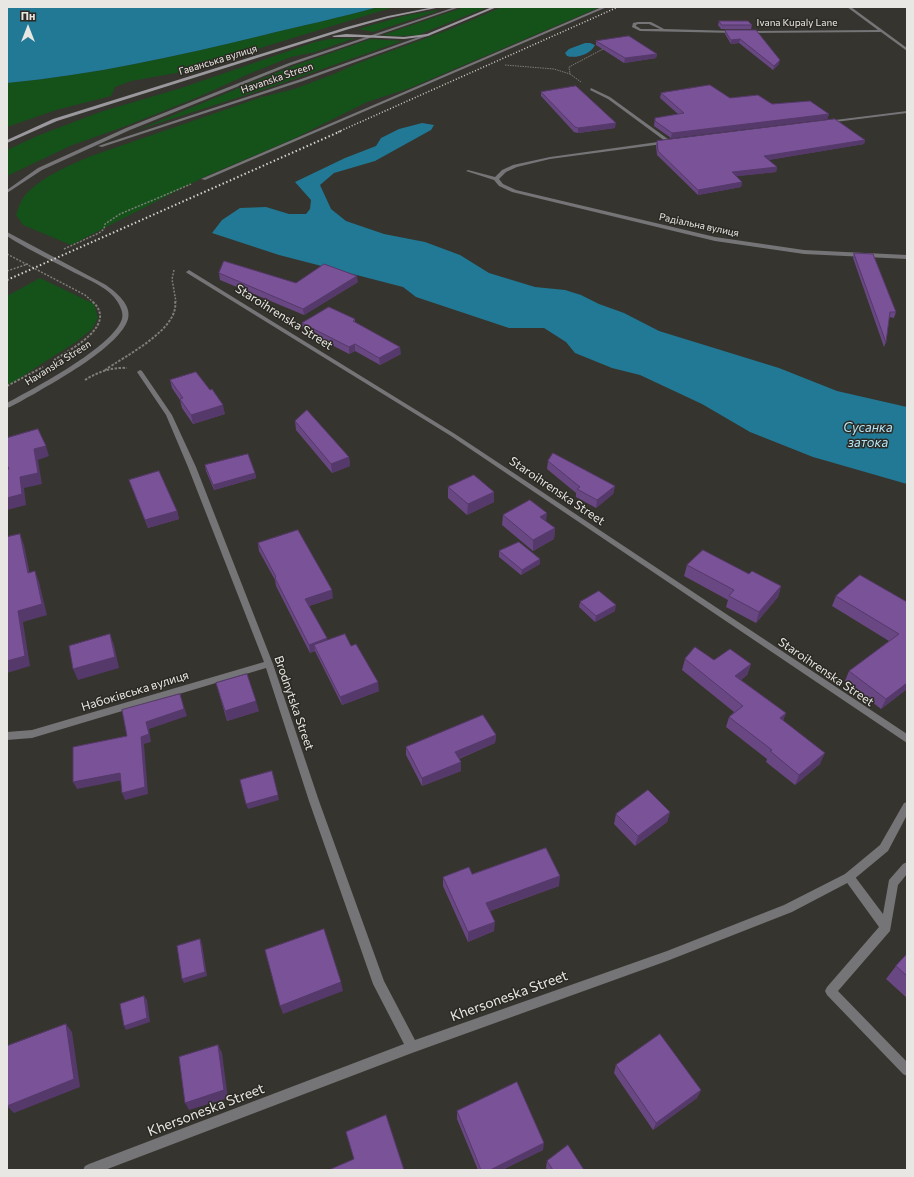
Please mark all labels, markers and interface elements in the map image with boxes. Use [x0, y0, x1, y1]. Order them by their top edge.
north arrow [8, 8, 48, 48]
text: Пн [21, 9, 35, 22]
street label: Ivana Kupaly Lane [757, 17, 837, 29]
street label: Гаванська вулиця [177, 42, 259, 78]
street label: Havanska Streen [239, 60, 315, 96]
street label: Радіальна вулиця [658, 211, 740, 239]
street label: Staroihrenska Street [233, 281, 335, 353]
street label: Havanska Streen [23, 338, 93, 388]
water label: Сусанка затока [843, 420, 893, 451]
street label: Staroihrenska Street [507, 454, 607, 528]
street label: Staroihrenska Street [776, 635, 876, 709]
street label: Brodnytska Street [271, 654, 317, 752]
street label: Набоківська вулиця [79, 668, 191, 714]
street label: Khersoneska Street [448, 967, 570, 1025]
street label: Khersoneska Street [145, 1080, 267, 1140]

